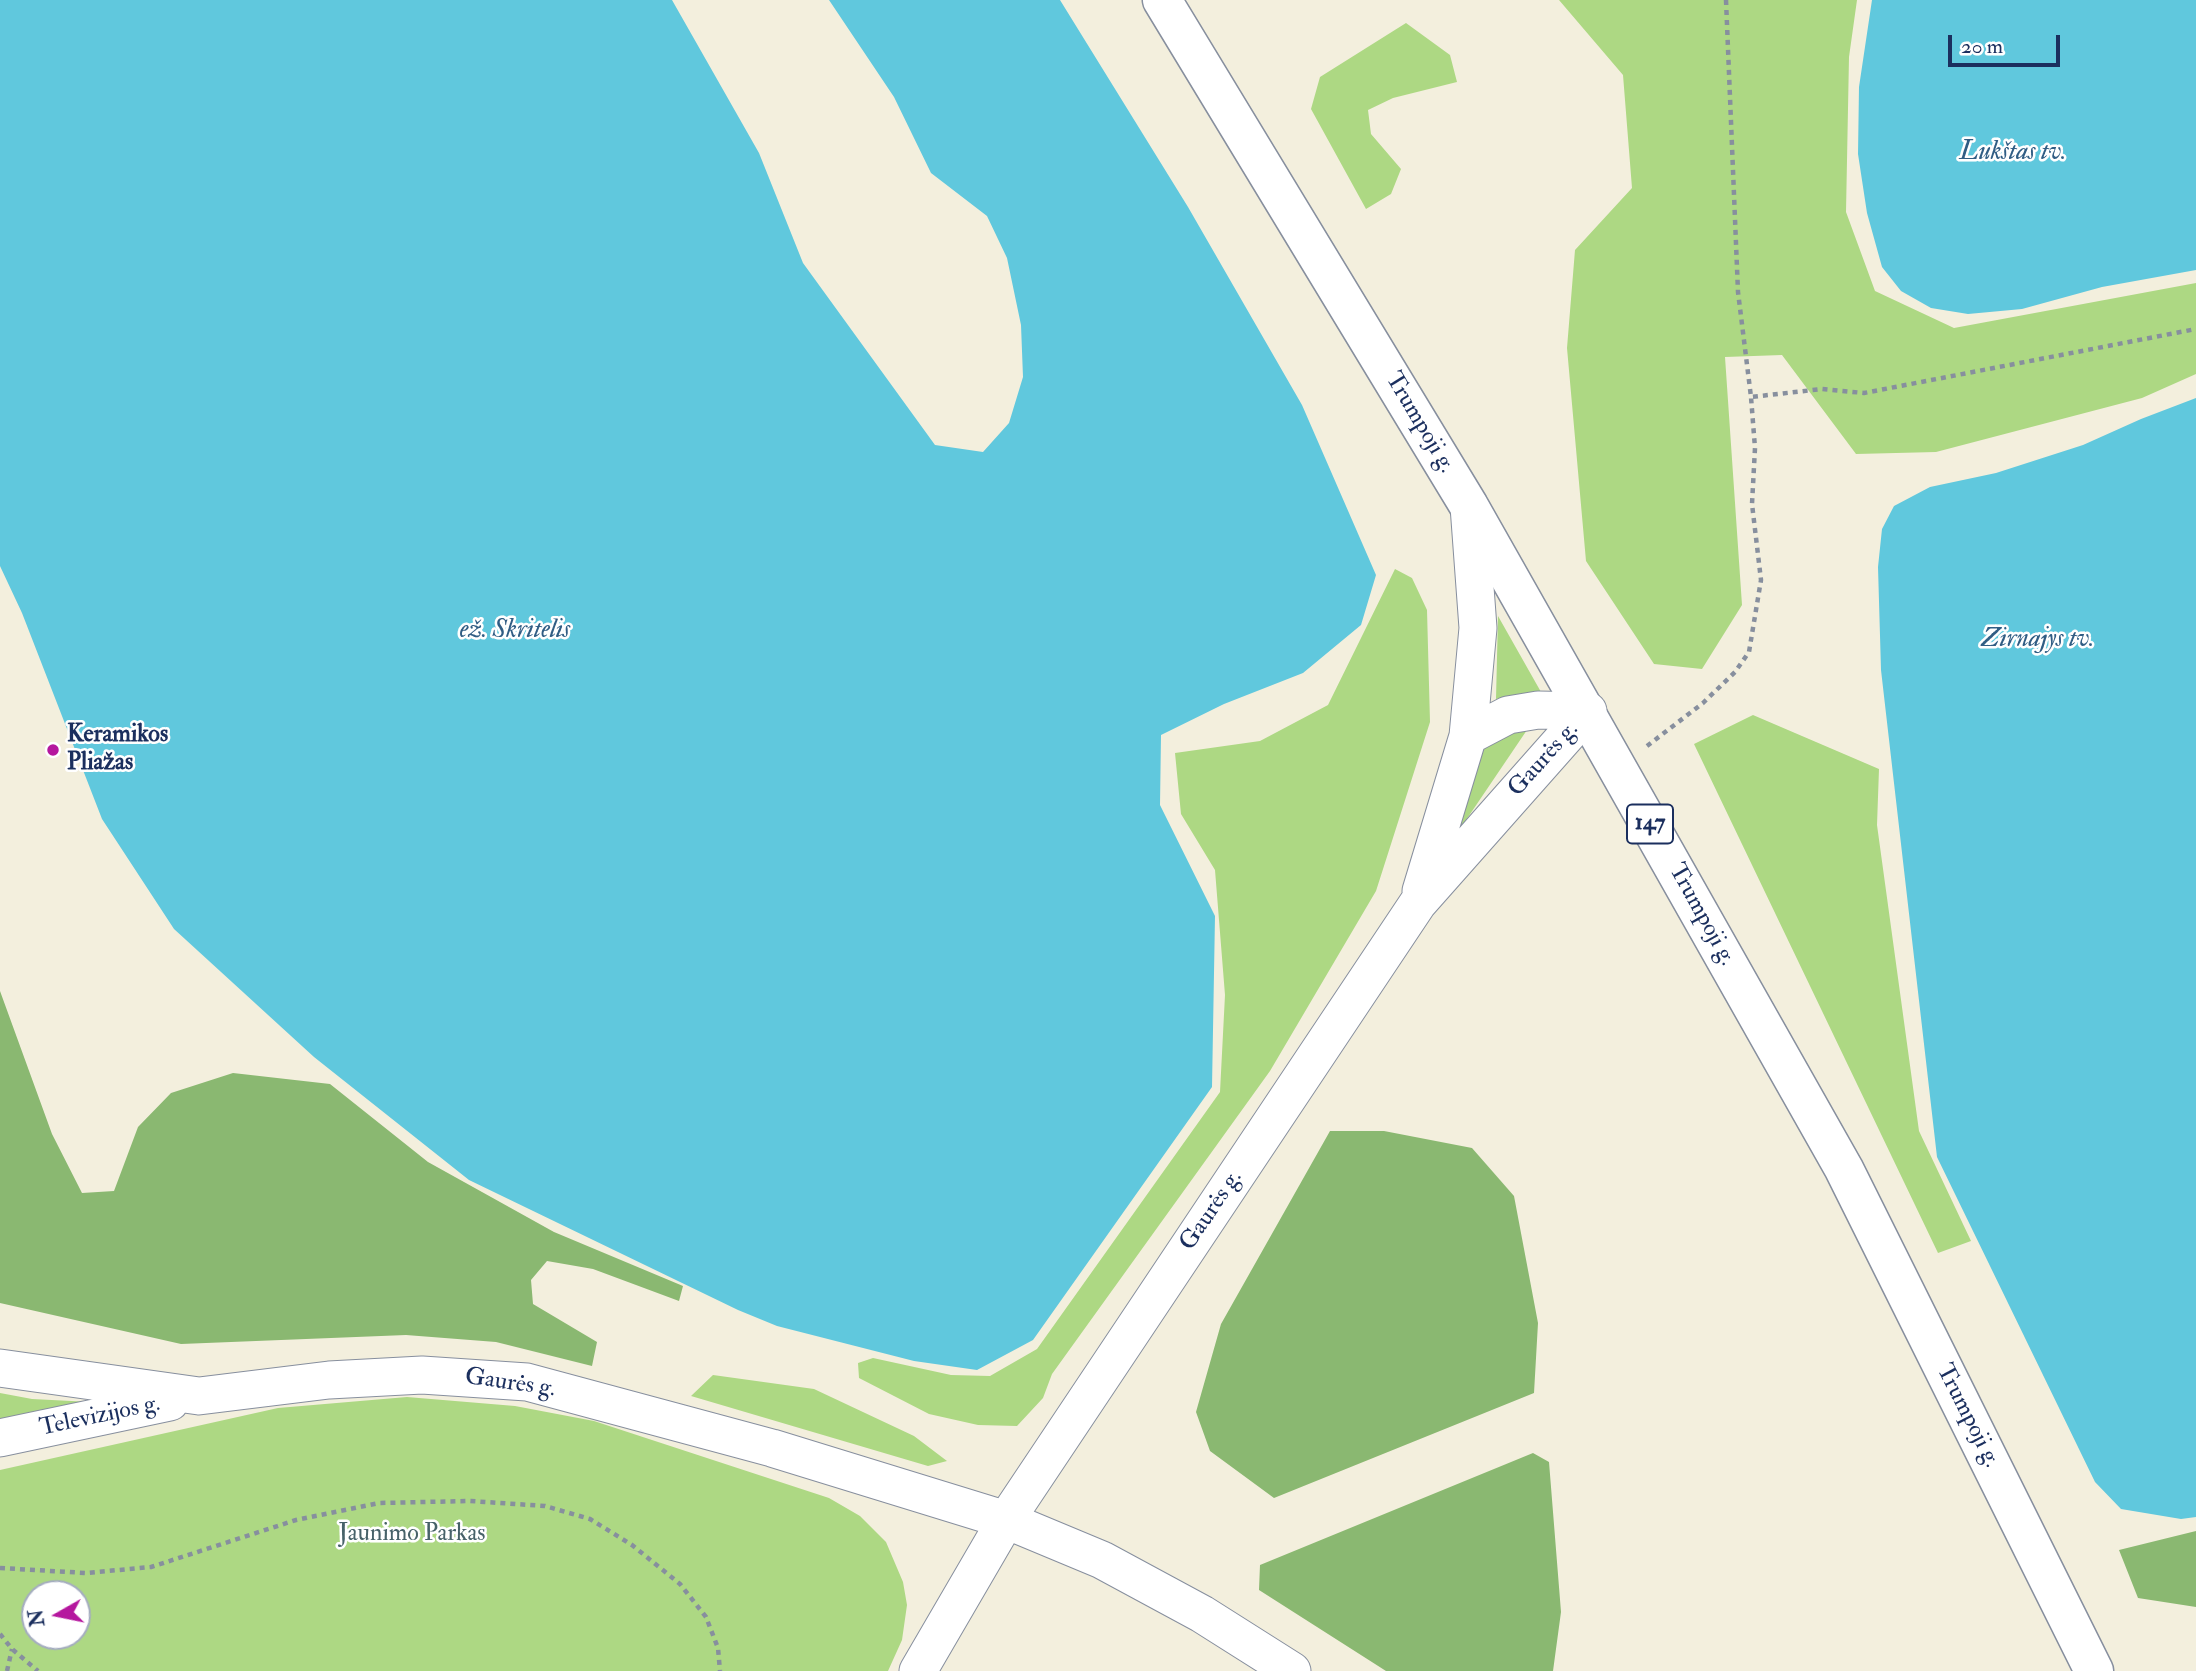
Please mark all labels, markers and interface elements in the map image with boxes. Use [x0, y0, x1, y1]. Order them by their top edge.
scale bar [1951, 21, 2063, 65]
text: 20 m [1961, 33, 2003, 60]
water label: Lukštas tv. [1960, 137, 2066, 169]
street label: Trumpoji g. [1378, 368, 1460, 478]
water label: ež. Skritelis [460, 615, 570, 647]
water label: Zirnajys tv. [1982, 624, 2094, 656]
street label: Gaurės g. [1503, 717, 1585, 803]
place label: Keramikos Pliažas [67, 722, 168, 778]
marker: Keramikos Pliažas [45, 742, 61, 758]
road number: 147 [1627, 804, 1673, 844]
street label: Trumpoji g. [1661, 859, 1741, 971]
street label: Gaurės g. [1175, 1165, 1249, 1257]
street label: Trumpoji g. [1929, 1360, 2005, 1472]
street label: Gaurės g. [463, 1363, 557, 1405]
street label: Televizijos g. [37, 1390, 163, 1444]
park label: Jaunimo Parkas [339, 1521, 485, 1549]
north arrow [21, 1580, 91, 1650]
text: N [24, 1608, 50, 1628]

